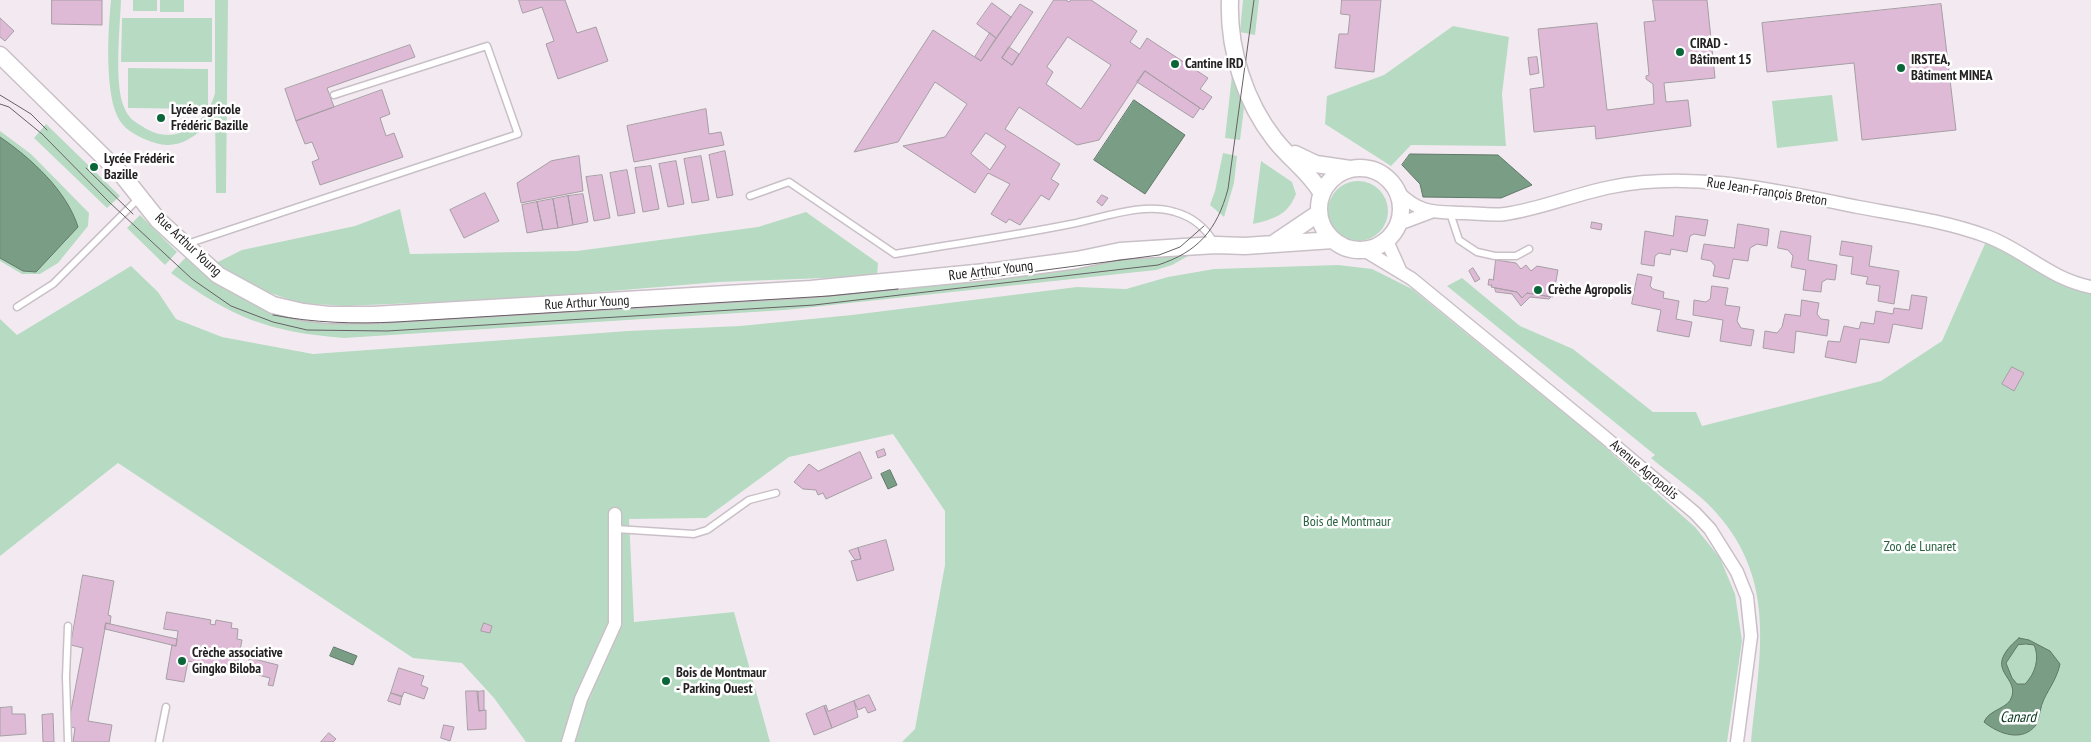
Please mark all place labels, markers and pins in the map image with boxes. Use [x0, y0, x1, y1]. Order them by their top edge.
place label: CIRAD - Bâtiment 15 [1690, 36, 1752, 68]
marker: CIRAD - Bâtiment 15 [1674, 46, 1686, 58]
place label: IRSTEA, Bâtiment MINEA [1911, 52, 1993, 84]
place label: Cantine IRD [1185, 56, 1244, 72]
marker: Cantine IRD [1169, 58, 1181, 70]
marker: IRSTEA, Bâtiment MINEA [1895, 62, 1907, 74]
place label: Lycée agricole Frédéric Bazille [171, 102, 248, 134]
marker: Lycée agricole Frédéric Bazille [155, 112, 167, 124]
place label: Lycée Frédéric Bazille [104, 151, 174, 184]
marker: Lycée Frédéric Bazille [88, 161, 100, 173]
place label: Crèche Agropolis [1548, 282, 1632, 298]
marker: Crèche Agropolis [1532, 284, 1544, 296]
place label: Crèche associative Gingko Biloba [192, 645, 283, 678]
marker: Crèche associative Gingko Biloba [176, 655, 188, 667]
place label: Bois de Montmaur - Parking Ouest [676, 665, 766, 698]
marker: Bois de Montmaur - Parking Ouest [660, 675, 672, 687]

